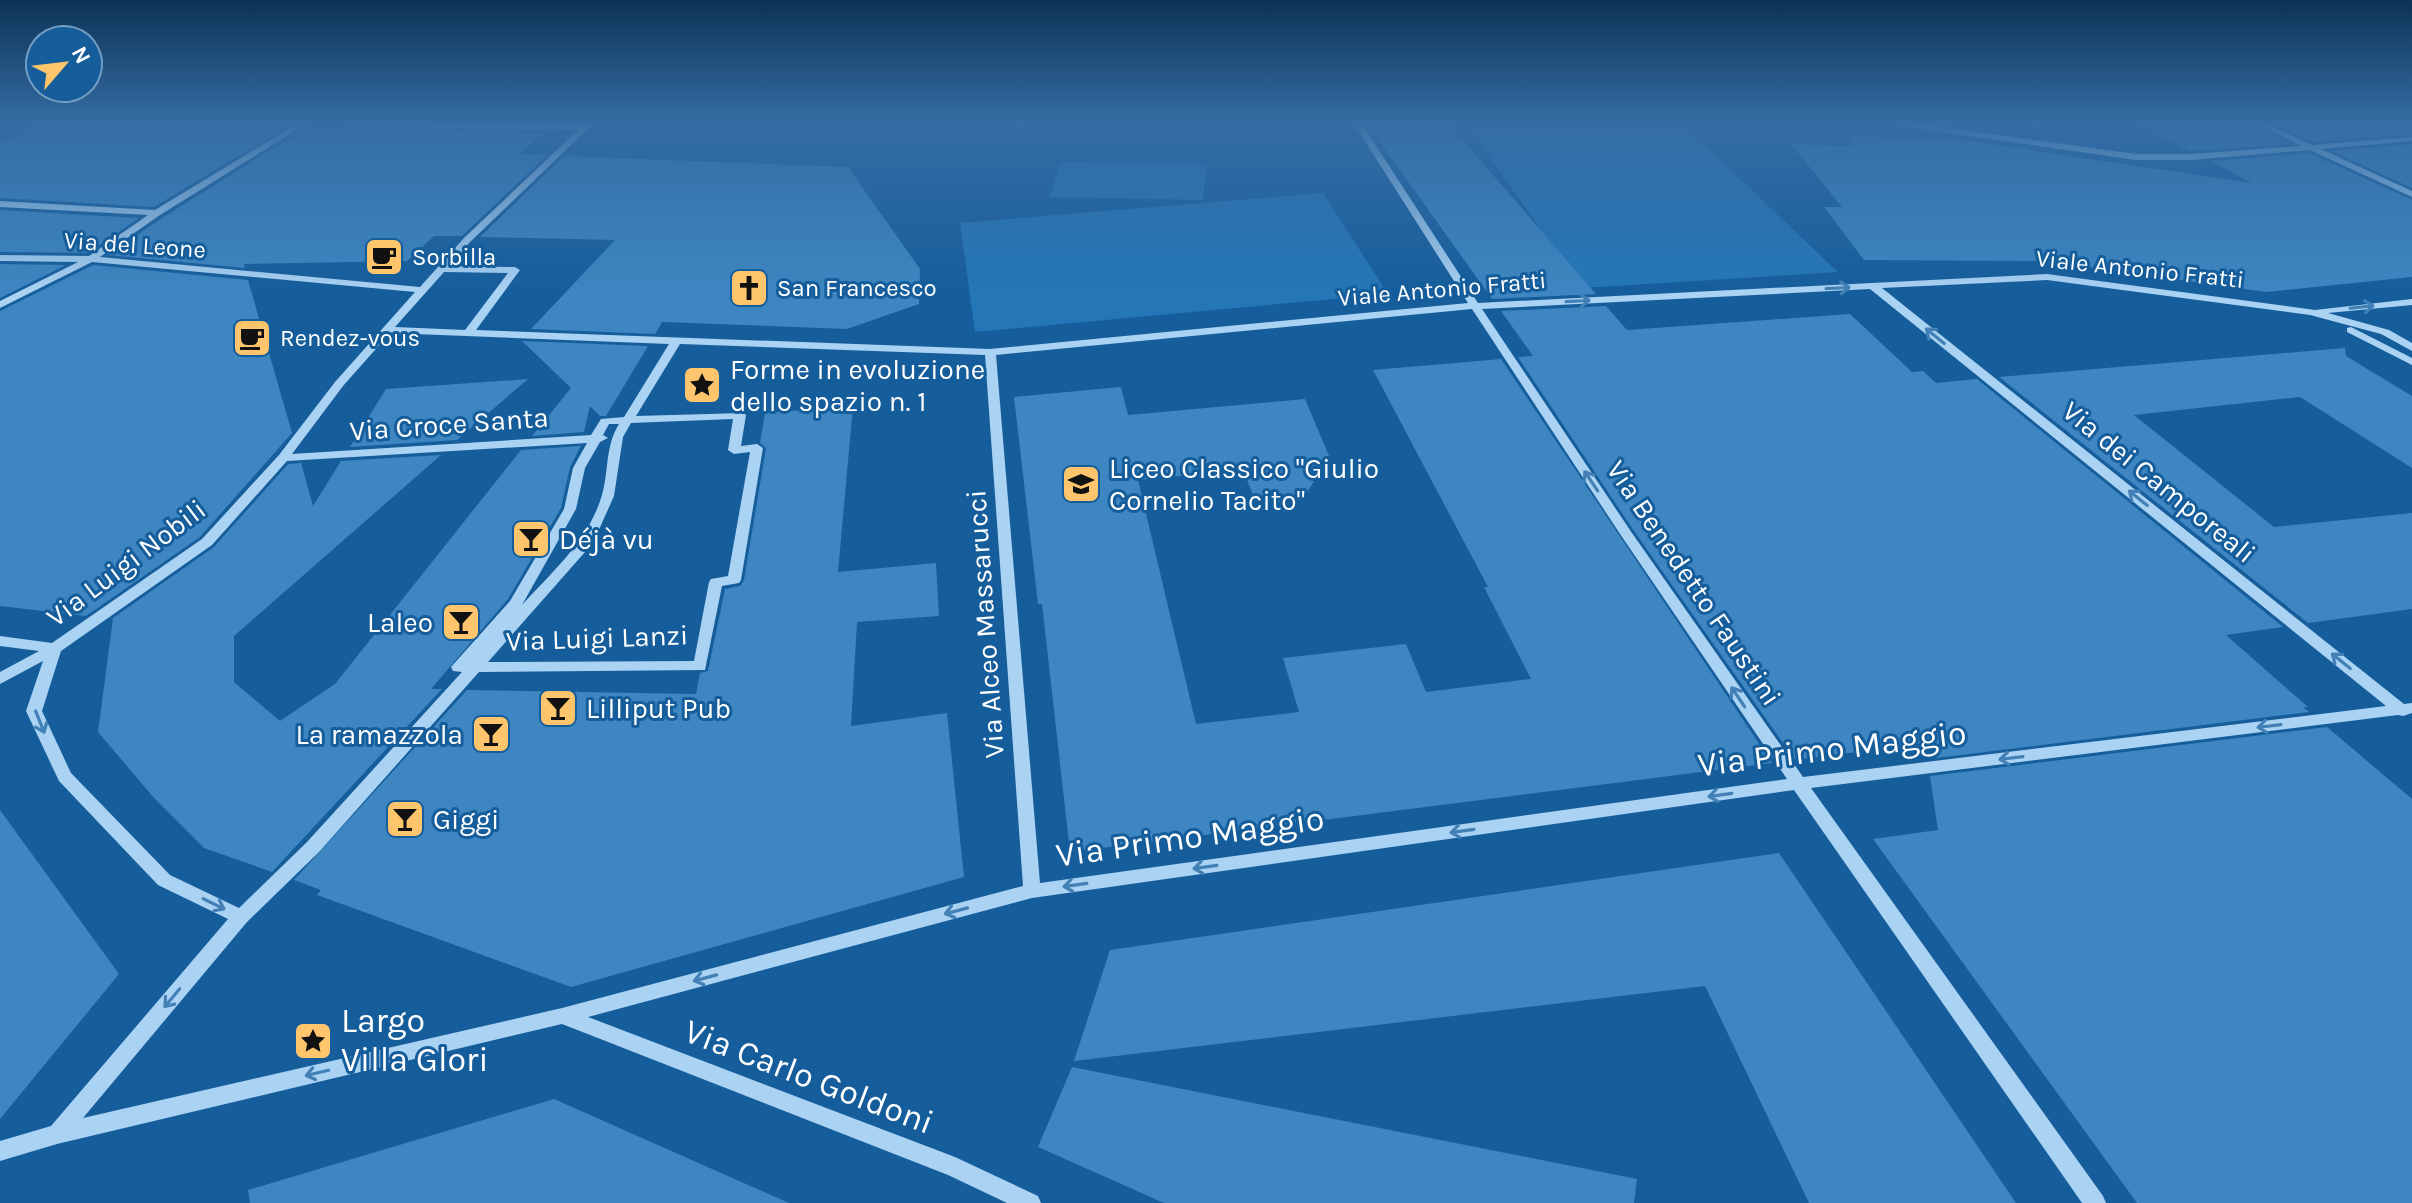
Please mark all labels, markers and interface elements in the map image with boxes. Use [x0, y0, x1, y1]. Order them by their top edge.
north arrow [24, 24, 104, 104]
text: N [66, 42, 96, 68]
street label: Via del Leone [63, 226, 207, 264]
cafe icon: Sorbilla [363, 236, 405, 278]
place label: Sorbilla [412, 243, 496, 271]
street label: Viale Antonio Fratti [2035, 244, 2245, 294]
street label: Viale Antonio Fratti [1337, 266, 1547, 312]
church icon: San Francesco [728, 267, 770, 309]
place label: San Francesco [777, 274, 937, 302]
one-way arrow [1824, 280, 1851, 295]
one-way arrow [1564, 293, 1591, 308]
one-way arrow [2348, 299, 2374, 314]
cafe icon: Rendez-vous [231, 317, 273, 359]
place label: Rendez-vous [280, 324, 420, 352]
one-way arrow [1925, 327, 1946, 345]
place label: Forme in evoluzione dello spazio n. 1 [730, 353, 985, 418]
place icon: Forme in evoluzione dello spazio n. 1 [681, 364, 723, 406]
street label: Via dei Camporeali [2056, 394, 2262, 570]
street label: Via Croce Santa [348, 401, 550, 447]
place label: Liceo Classico "Giulio Cornelio Tacito" [1109, 452, 1379, 517]
street label: Via Benedetto Faustini [1600, 454, 1788, 712]
school or university icon: Liceo Classico "Giulio Cornelio Tacito" [1060, 463, 1102, 505]
one-way arrow [1583, 471, 1600, 493]
street label: Via Alceo Massarucci [959, 489, 1011, 759]
one-way arrow [2128, 490, 2149, 507]
street label: Via Luigi Nobili [40, 492, 212, 634]
bar icon: Déjà vu [510, 518, 552, 560]
place label: Déjà vu [559, 523, 654, 556]
bar icon: Laleo [440, 601, 482, 643]
place label: Laleo [367, 606, 433, 639]
street label: Via Luigi Lanzi [505, 618, 689, 658]
one-way arrow [2331, 652, 2352, 669]
one-way arrow [1729, 686, 1746, 708]
bar icon: Lilliput Pub [537, 687, 579, 729]
place label: Lilliput Pub [586, 692, 731, 725]
one-way arrow [34, 709, 48, 733]
bar icon: La ramazzola [470, 713, 512, 755]
street label: Via Primo Maggio [1695, 713, 1969, 785]
place label: La ramazzola [296, 718, 463, 751]
one-way arrow [2257, 719, 2282, 734]
one-way arrow [1999, 751, 2024, 766]
one-way arrow [1708, 788, 1733, 803]
bar icon: Giggi [384, 798, 426, 840]
street label: Via Primo Maggio [1053, 798, 1327, 876]
place label: Giggi [433, 803, 499, 836]
one-way arrow [1450, 824, 1476, 839]
one-way arrow [1193, 860, 1218, 875]
one-way arrow [1063, 878, 1088, 893]
one-way arrow [202, 897, 226, 912]
one-way arrow [944, 904, 970, 919]
one-way arrow [693, 971, 719, 986]
one-way arrow [163, 987, 181, 1008]
place label: Largo Villa Glori [341, 1001, 489, 1080]
street label: Via Carlo Goldoni [679, 1011, 939, 1143]
place icon: Largo Villa Glori [292, 1020, 334, 1062]
one-way arrow [304, 1067, 330, 1082]

